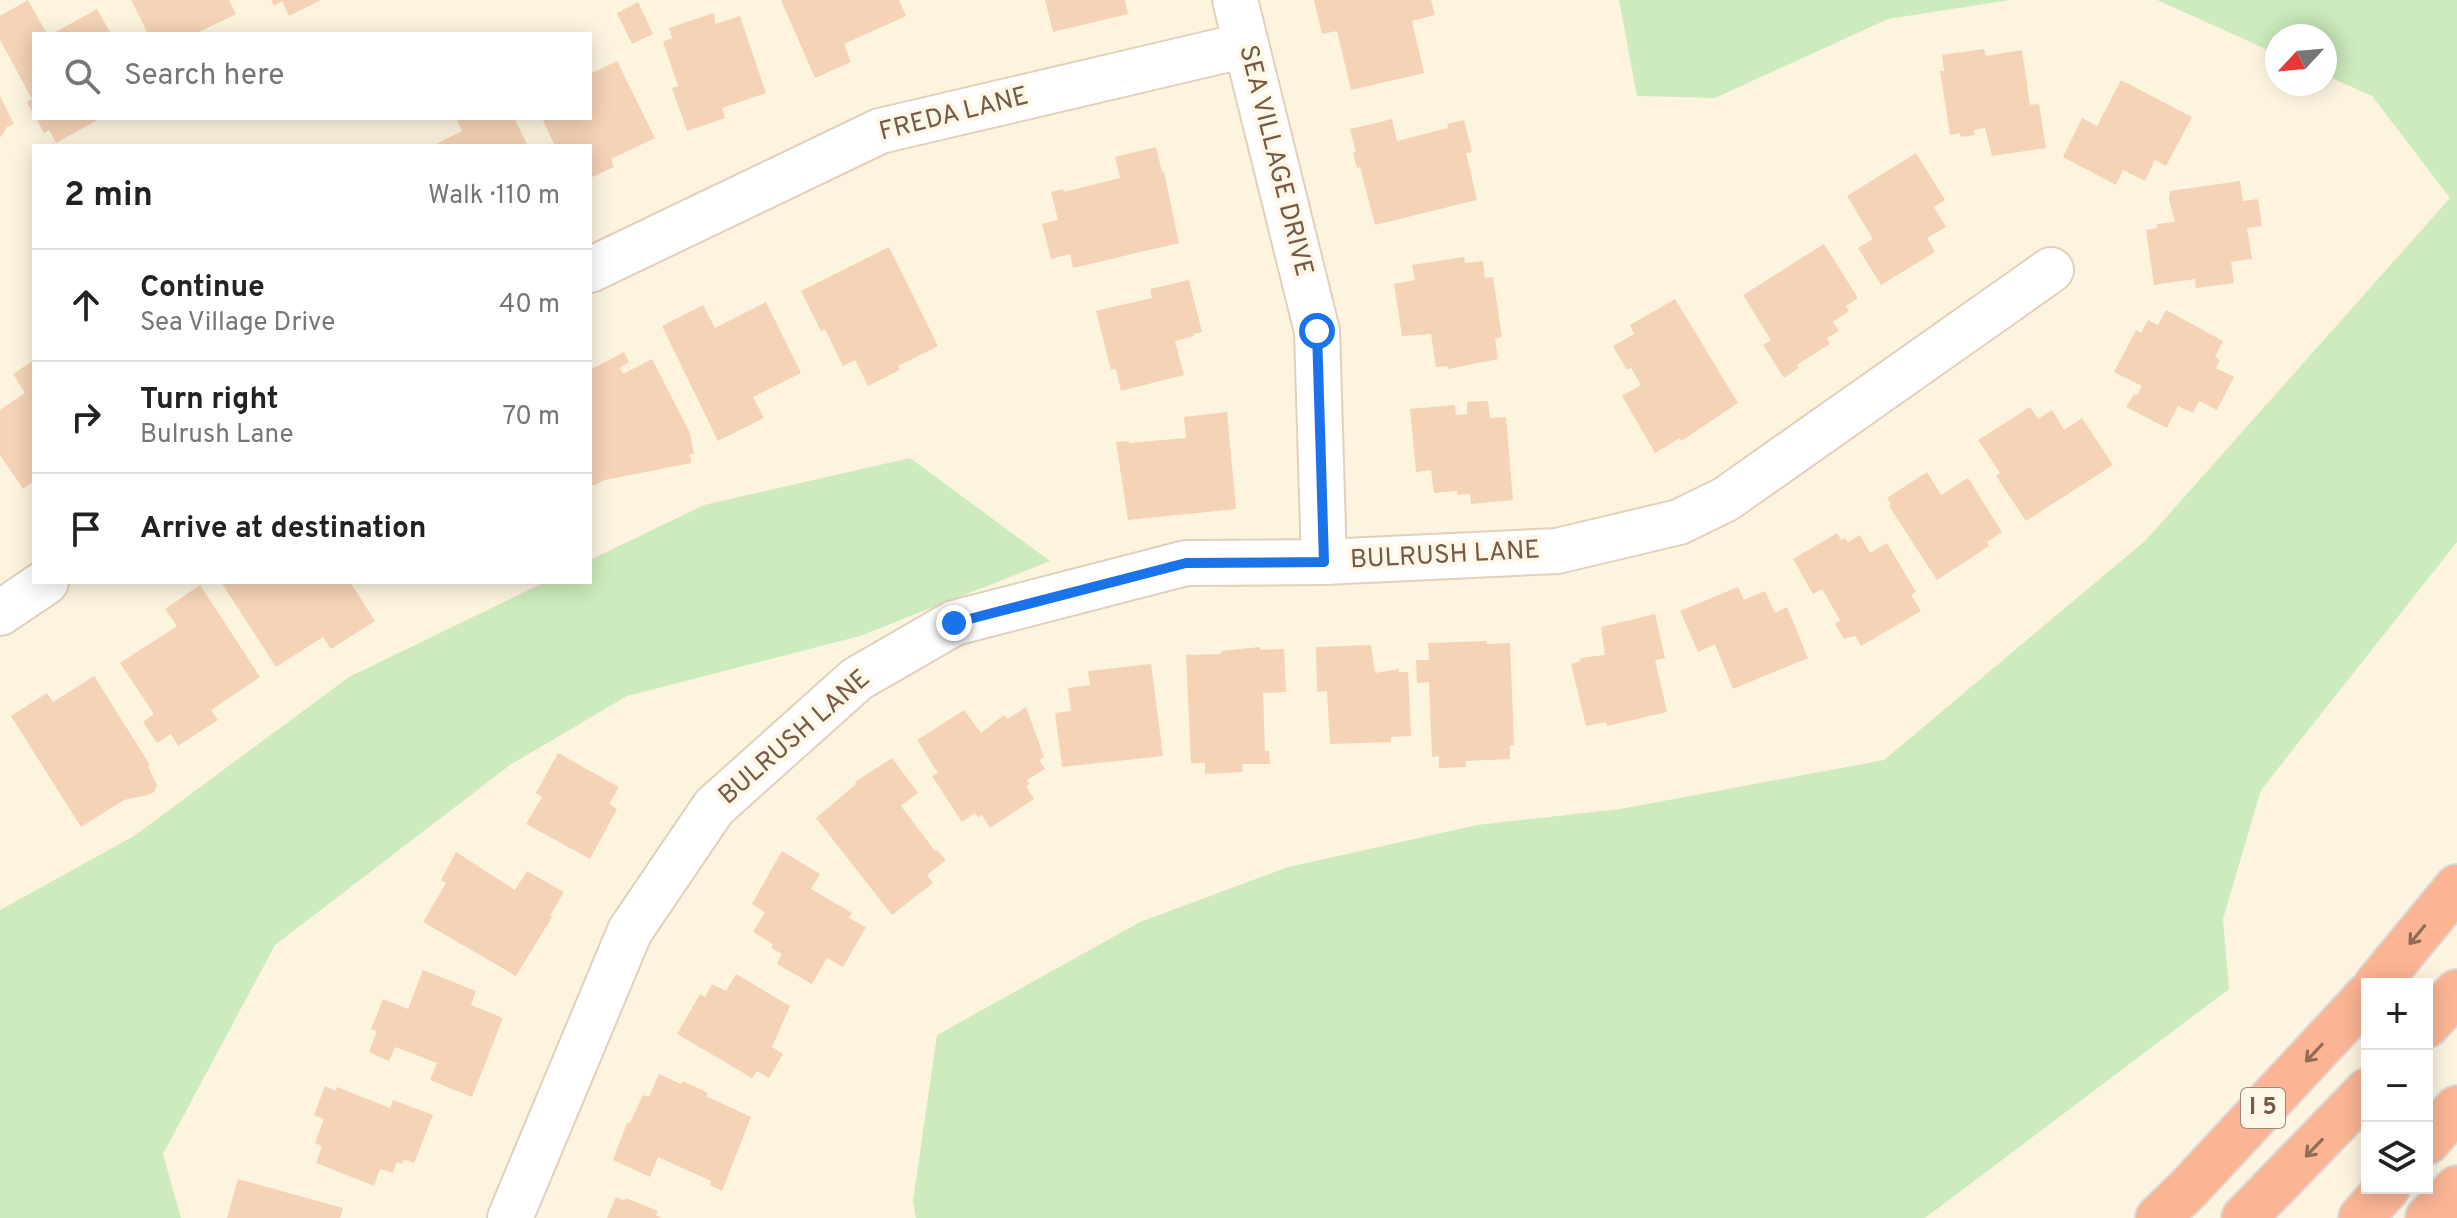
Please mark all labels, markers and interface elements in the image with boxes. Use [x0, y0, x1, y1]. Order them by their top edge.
north arrow [2265, 24, 2337, 96]
search box [32, 32, 592, 120]
street label: SEA VILLAGE DRIVE [1230, 42, 1320, 280]
icon: search [60, 54, 104, 98]
text: Search here [124, 58, 284, 95]
street label: FREDA LANE [876, 81, 1032, 149]
text: 2 min [64, 175, 153, 218]
text: Walk · 110 m [428, 180, 560, 213]
text: Continue [140, 270, 265, 307]
icon: ahead [64, 283, 108, 327]
text: 40 m [499, 289, 560, 322]
text: Sea Village Drive [140, 307, 335, 340]
route start [1299, 313, 1335, 349]
text: Turn right [140, 382, 278, 419]
icon: right [64, 395, 108, 439]
text: 70 m [502, 401, 560, 434]
text: Bulrush Lane [140, 419, 294, 452]
icon: arrive [64, 507, 108, 551]
text: Arrive at destination [140, 511, 426, 548]
street label: BULRUSH LANE [1349, 535, 1541, 577]
route end [936, 605, 972, 641]
street label: BULRUSH LANE [712, 663, 878, 813]
one-way arrow [2408, 925, 2426, 945]
map controls [2361, 978, 2433, 1194]
button: + [2361, 978, 2433, 1050]
one-way arrow [2305, 1043, 2324, 1063]
button: − [2361, 1050, 2433, 1122]
road number: I 5 [2241, 1088, 2285, 1128]
button: layers [2361, 1122, 2433, 1194]
one-way arrow [2304, 1138, 2323, 1158]

